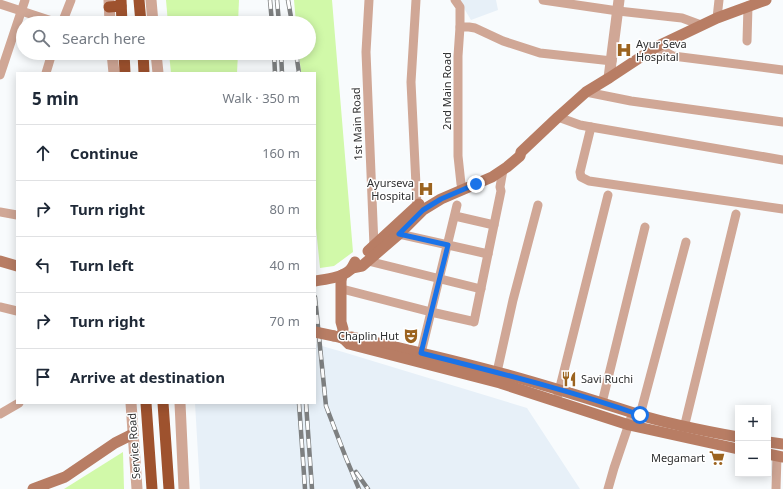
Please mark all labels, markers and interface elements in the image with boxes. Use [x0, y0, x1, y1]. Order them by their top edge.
search box [16, 16, 316, 60]
icon: search [30, 27, 52, 49]
text: Search here [62, 28, 145, 48]
place label: Ayur Seva Hospital [636, 36, 687, 64]
hospital icon: Ayur Seva Hospital [615, 41, 633, 59]
street label: 2nd Main Road [439, 52, 454, 130]
text: 5 min [32, 87, 79, 110]
street label: 1st Main Road [348, 87, 365, 161]
text: Walk · 350 m [222, 89, 300, 107]
icon: ahead [32, 142, 54, 164]
text: Continue [70, 143, 138, 163]
text: 160 m [262, 144, 300, 162]
place label: Ayurseva Hospital [367, 175, 414, 203]
route end [467, 175, 485, 193]
hospital icon: Ayurseva Hospital [417, 180, 435, 198]
icon: right [32, 198, 54, 220]
text: Turn right [70, 199, 145, 219]
text: 80 m [270, 200, 300, 218]
icon: left [32, 254, 54, 276]
text: Turn left [70, 255, 134, 275]
text: 40 m [270, 256, 300, 274]
icon: right [32, 310, 54, 332]
text: Turn right [70, 311, 145, 331]
text: 70 m [270, 312, 300, 330]
theatre icon: Chaplin Hut [402, 327, 420, 345]
place label: Chaplin Hut [338, 328, 399, 343]
icon: arrive [32, 366, 54, 388]
text: Arrive at destination [70, 367, 225, 387]
restaurant icon: Savi Ruchi [560, 370, 578, 388]
place label: Savi Ruchi [581, 371, 633, 386]
map controls [735, 405, 771, 477]
button: + [735, 405, 771, 441]
route start [631, 406, 649, 424]
street label: Service Road [124, 413, 143, 479]
button: − [735, 441, 771, 477]
supermarket icon: Megamart [708, 449, 726, 467]
place label: Megamart [651, 450, 705, 465]

